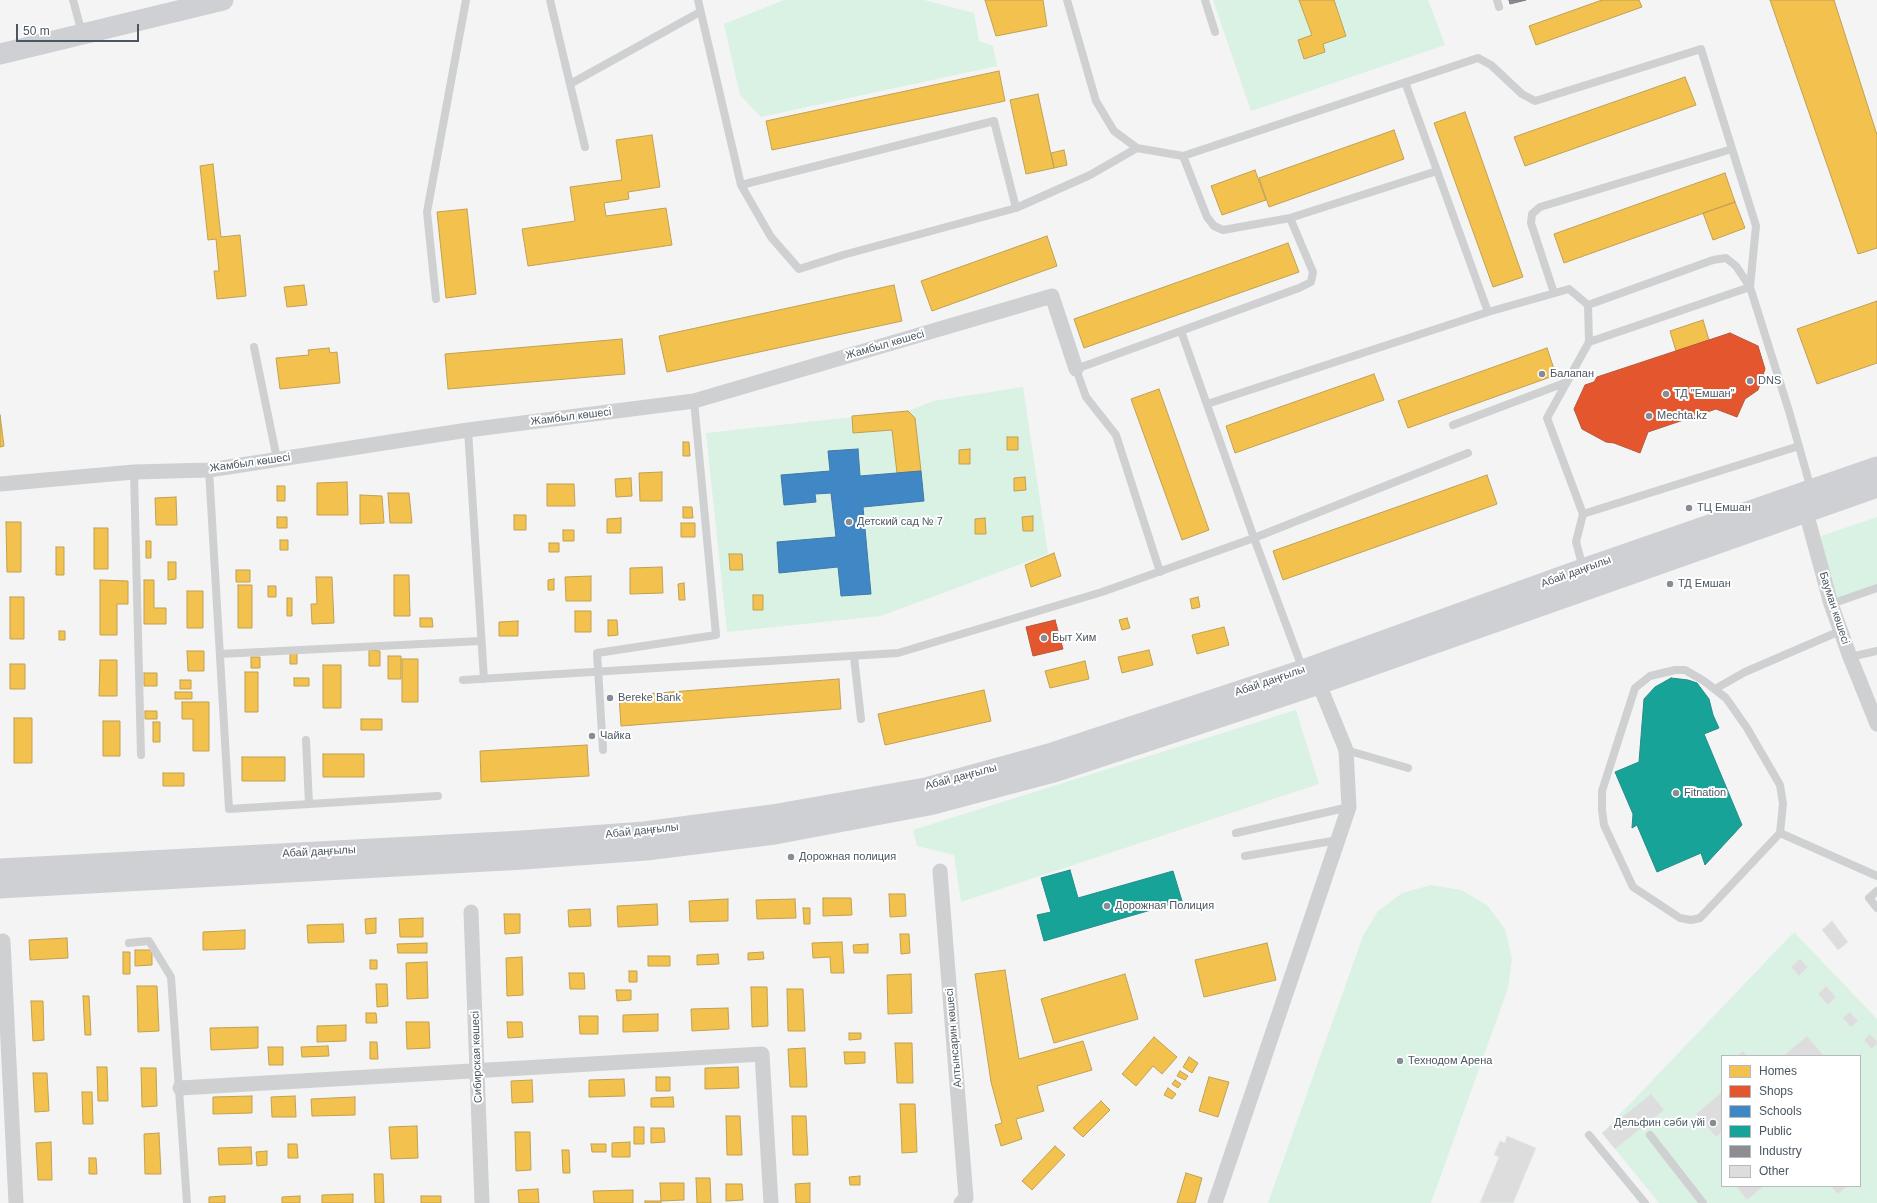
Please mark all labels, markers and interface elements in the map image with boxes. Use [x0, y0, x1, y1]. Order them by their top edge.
scale bar [18, 16, 141, 42]
text: 50 m [23, 24, 50, 38]
street label: Жамбыл көшесі [844, 327, 926, 363]
place label: Балапан [1550, 367, 1594, 381]
marker: Балапан [1537, 369, 1547, 379]
place label: DNS [1758, 374, 1781, 388]
marker: DNS [1745, 376, 1755, 386]
place label: ТД "Емшан" [1674, 387, 1735, 401]
marker: ТД "Емшан" [1661, 389, 1671, 399]
street label: Жамбыл көшесі [530, 405, 612, 429]
place label: Mechta.kz [1657, 409, 1707, 423]
marker: Mechta.kz [1644, 411, 1654, 421]
street label: Жамбыл көшесі [209, 451, 291, 475]
place label: ТЦ Емшан [1697, 501, 1751, 515]
marker: ТЦ Емшан [1684, 503, 1694, 513]
place label: Детский сад № 7 [857, 515, 943, 529]
marker: Детский сад № 7 [844, 517, 854, 527]
street label: Абай даңғылы [1539, 553, 1613, 591]
street label: Бауман көшесі [1816, 570, 1852, 646]
place label: ТД Емшан [1678, 577, 1731, 591]
marker: ТД Емшан [1665, 579, 1675, 589]
place label: Быт Хим [1052, 631, 1096, 645]
marker: Быт Хим [1039, 633, 1049, 643]
street label: Абай даңғылы [1233, 663, 1307, 699]
place label: Bereke Bank [618, 691, 681, 705]
marker: Bereke Bank [605, 693, 615, 703]
place label: Чайка [600, 729, 631, 743]
marker: Чайка [587, 731, 597, 741]
street label: Абай даңғылы [924, 761, 998, 793]
place label: Fitnation [1684, 786, 1726, 800]
marker: Fitnation [1671, 788, 1681, 798]
street label: Абай даңғылы [605, 821, 679, 841]
street label: Абай даңғылы [282, 843, 356, 861]
place label: Дорожная полиция [799, 850, 896, 864]
marker: Дорожная полиция [786, 852, 796, 862]
place label: Дорожная Полиция [1115, 899, 1214, 913]
marker: Дорожная Полиция [1102, 901, 1112, 911]
street label: Алтынсарин көшесі [943, 988, 965, 1088]
street label: Сибирская көшесі [469, 1011, 485, 1103]
place label: Технодом Арена [1408, 1054, 1492, 1068]
legend [1721, 1055, 1861, 1187]
marker: Технодом Арена [1395, 1056, 1405, 1066]
text: Homes [1759, 1064, 1797, 1078]
text: Shops [1759, 1084, 1793, 1098]
text: Schools [1759, 1104, 1802, 1118]
place label: Дельфин сәби үйі [1614, 1116, 1705, 1130]
marker: Дельфин сәби үйі [1708, 1118, 1718, 1128]
text: Public [1759, 1124, 1792, 1138]
text: Industry [1759, 1144, 1802, 1158]
text: Other [1759, 1164, 1789, 1178]

